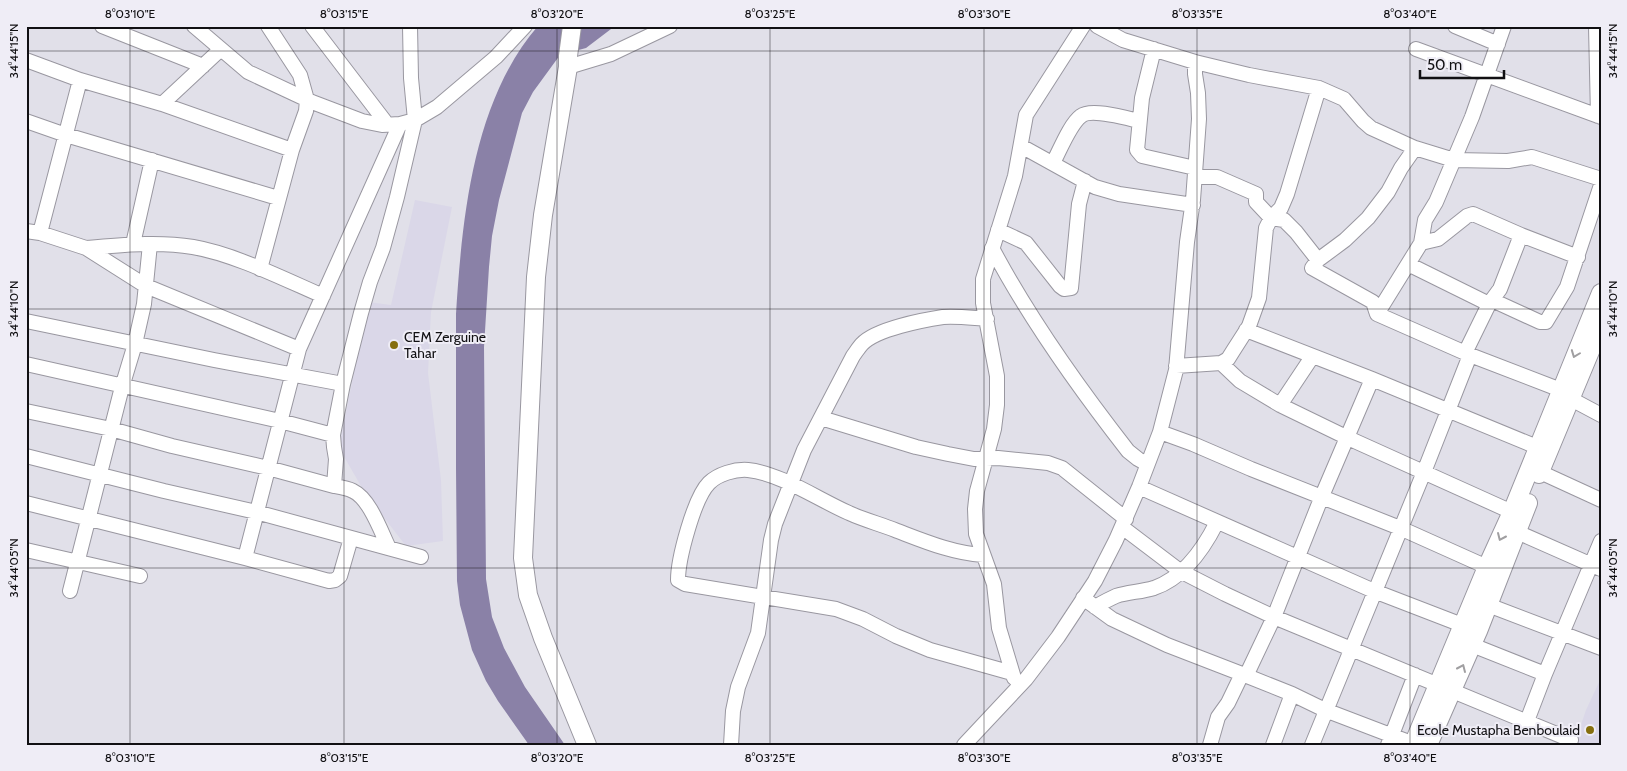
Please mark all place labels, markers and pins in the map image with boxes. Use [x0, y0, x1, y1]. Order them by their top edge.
place label: CEM Zerguine Tahar [404, 328, 486, 362]
marker: CEM Zerguine Tahar [388, 339, 400, 351]
place label: Ecole Mustapha Benboulaid [1417, 721, 1580, 739]
marker: Ecole Mustapha Benboulaid [1584, 724, 1596, 736]

